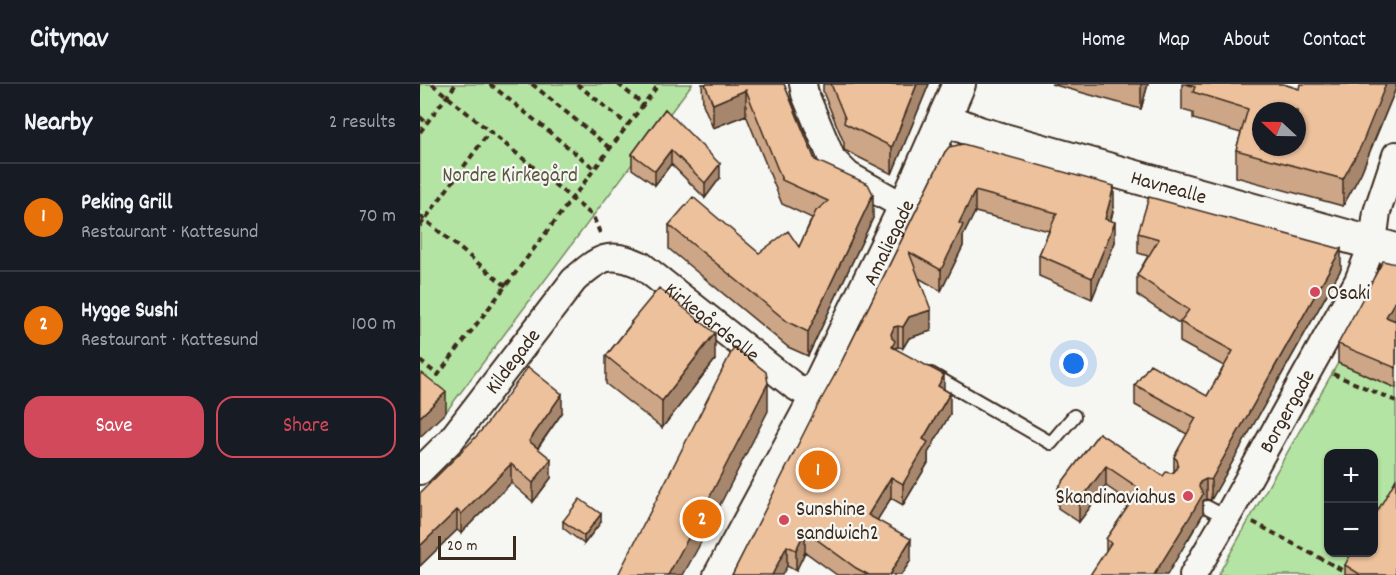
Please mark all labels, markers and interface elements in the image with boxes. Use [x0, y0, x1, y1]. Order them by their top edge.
text: Citynav [30, 21, 108, 61]
text: Home [1081, 26, 1125, 56]
text: Map [1158, 26, 1190, 56]
text: About [1223, 26, 1270, 56]
text: Contact [1303, 26, 1366, 56]
north arrow [1252, 102, 1306, 156]
text: Nearby [24, 105, 92, 142]
text: 2 results [329, 109, 396, 137]
park label: Nordre Kirkegård [442, 162, 578, 192]
street label: Havnealle [1127, 164, 1209, 214]
text: Peking Grill [81, 188, 172, 219]
street label: Amaliegade [857, 196, 924, 291]
text: 1 [41, 203, 46, 231]
text: 70 m [359, 203, 396, 231]
text: Restaurant · Kattesund [81, 219, 258, 247]
street label: Kirkegårdsalle [656, 277, 765, 371]
place label: Osaki [1327, 280, 1370, 310]
marker: Osaki [1308, 285, 1322, 299]
text: Hygge Sushi [81, 296, 178, 327]
text: 2 [39, 311, 48, 339]
text: 100 m [352, 311, 396, 339]
street label: Kildegade [479, 323, 549, 402]
text: Restaurant · Kattesund [81, 327, 258, 355]
your location [1059, 349, 1088, 378]
street label: Borgergade [1253, 365, 1324, 459]
button: Save [24, 396, 204, 458]
button: Share [216, 396, 396, 458]
pin: 1 [798, 448, 838, 492]
map controls [1324, 449, 1378, 557]
button: + [1324, 449, 1378, 503]
place label: Skandinaviahus [1055, 484, 1176, 514]
marker: Skandinaviahus [1181, 489, 1195, 503]
pin: 2 [682, 496, 722, 542]
place label: Sunshine sandwich2 [796, 496, 879, 550]
button: − [1324, 503, 1378, 557]
marker: Sunshine sandwich2 [777, 513, 791, 527]
scale bar [438, 533, 516, 560]
text: 20 m [447, 535, 477, 558]

